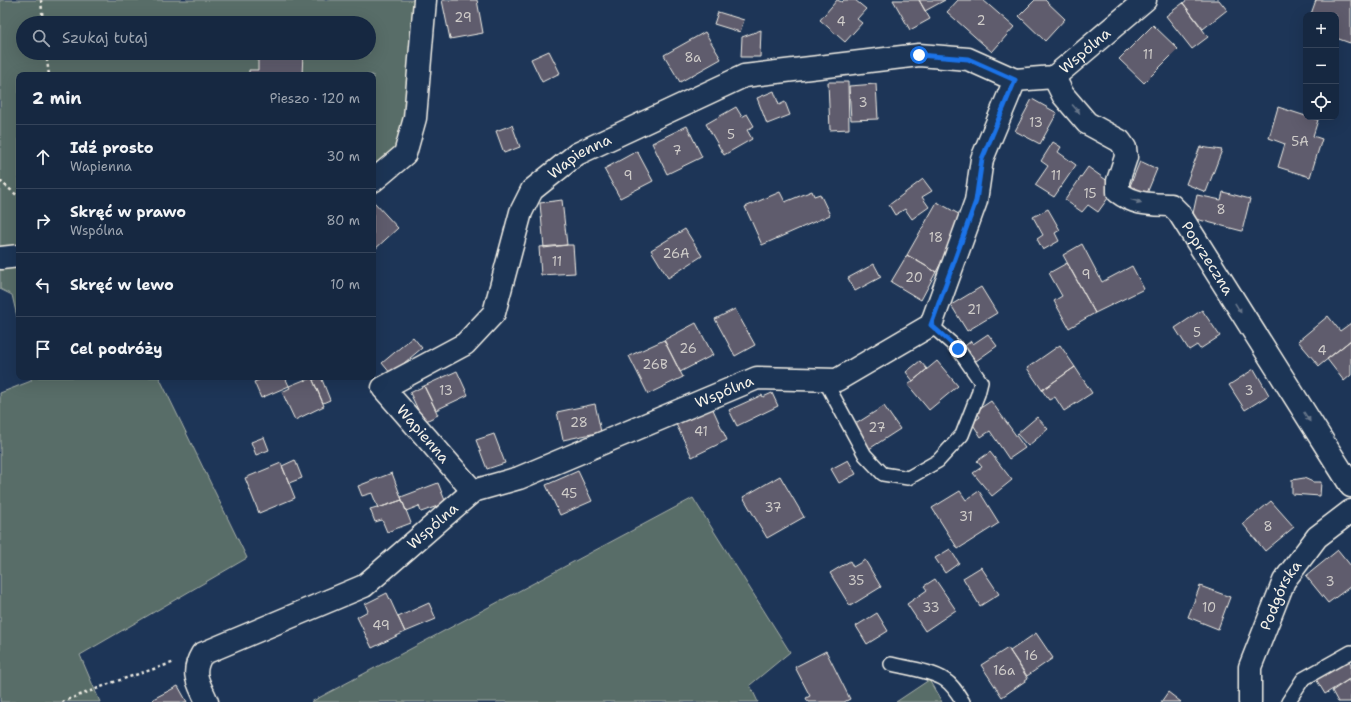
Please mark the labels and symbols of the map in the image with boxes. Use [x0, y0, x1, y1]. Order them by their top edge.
house number: 29 [454, 9, 472, 26]
house number: 2 [976, 12, 986, 29]
house number: 4 [836, 13, 846, 30]
street label: Wspólna [1055, 23, 1115, 78]
route start [910, 46, 928, 64]
house number: 11 [1143, 46, 1153, 63]
house number: 8a [685, 49, 701, 66]
house number: 3 [858, 94, 868, 111]
one-way arrow [1071, 104, 1080, 115]
house number: 13 [1029, 114, 1043, 131]
house number: 5 [727, 126, 735, 143]
street label: Wapienna [544, 129, 615, 184]
house number: 5A [1291, 133, 1309, 150]
house number: 7 [672, 142, 682, 159]
house number: 9 [623, 167, 633, 184]
house number: 11 [1051, 167, 1061, 184]
house number: 15 [1083, 185, 1097, 202]
one-way arrow [1130, 199, 1142, 205]
house number: 8 [1216, 201, 1226, 218]
street label: Poprzeczna [1177, 218, 1239, 300]
house number: 18 [929, 229, 943, 246]
house number: 26A [663, 245, 689, 262]
house number: 11 [552, 253, 562, 270]
house number: 9 [1081, 266, 1091, 283]
house number: 20 [905, 269, 923, 286]
house number: 21 [967, 301, 981, 318]
one-way arrow [1234, 302, 1241, 314]
house number: 5 [1193, 324, 1201, 341]
house number: 26 [679, 340, 697, 357]
route end [949, 340, 967, 358]
house number: 4 [1317, 342, 1327, 359]
house number: 26B [642, 356, 668, 373]
street label: Wspólna [692, 370, 757, 413]
house number: 13 [439, 382, 453, 399]
house number: 3 [1244, 382, 1254, 399]
street label: Wapienna [392, 400, 454, 468]
one-way arrow [1303, 412, 1311, 423]
house number: 28 [570, 414, 588, 431]
house number: 27 [868, 419, 886, 436]
house number: 41 [694, 423, 708, 440]
house number: 45 [561, 485, 577, 502]
street label: Wspólna [403, 498, 463, 554]
house number: 37 [764, 499, 782, 516]
house number: 31 [959, 508, 973, 525]
house number: 8 [1263, 518, 1273, 535]
street label: Podgórska [1255, 556, 1306, 633]
house number: 35 [848, 572, 864, 589]
house number: 3 [1325, 573, 1335, 590]
house number: 33 [922, 599, 940, 616]
house number: 10 [1202, 599, 1216, 616]
house number: 49 [372, 617, 390, 634]
house number: 16 [1024, 647, 1038, 664]
house number: 16a [993, 662, 1015, 679]

